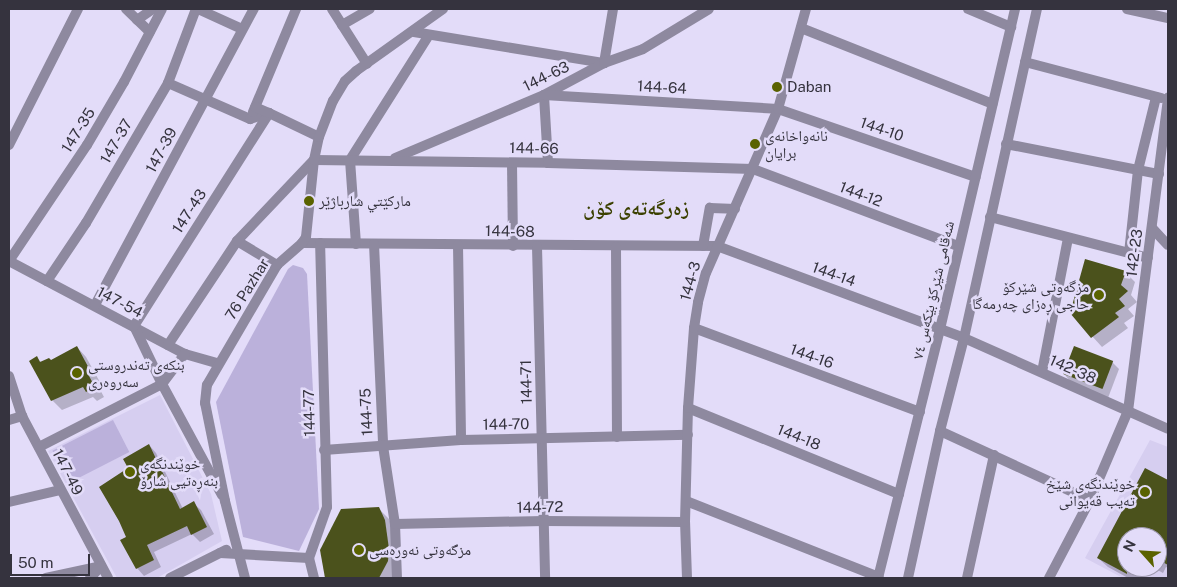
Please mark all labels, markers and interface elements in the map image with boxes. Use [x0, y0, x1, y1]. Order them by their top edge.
street label: 144-63 [520, 57, 572, 95]
street label: 144-64 [637, 77, 687, 97]
place label: Daban [787, 78, 831, 96]
marker: Daban [771, 81, 783, 93]
street label: 147-35 [57, 104, 99, 156]
street label: 144-10 [858, 113, 906, 145]
street label: 147-37 [96, 116, 136, 166]
street label: 147-39 [142, 124, 180, 176]
place label: نانەواخانەی برایان [765, 126, 828, 161]
marker: نانەواخانەی برایان [749, 138, 761, 150]
street label: 144-66 [509, 139, 559, 157]
street label: 144-12 [837, 178, 885, 210]
street label: 147-43 [168, 186, 210, 236]
place label: مارکێتي شارباژێر [319, 192, 411, 210]
marker: مارکێتي شارباژێر [303, 195, 315, 207]
district label: زەرگەتەی کۆن [583, 196, 689, 220]
street label: شەقامی شێرکۆ بێکەس ٧٤ [908, 219, 958, 361]
street label: 144-68 [485, 222, 535, 240]
street label: 142-23 [1122, 228, 1146, 278]
street label: 76 Pazhar [221, 255, 273, 323]
street label: 144-14 [810, 258, 858, 290]
street label: 144-3 [676, 259, 704, 303]
place label: مزگەوتی شێرکۆ حاجی ڕەزای چەرمەگا [972, 277, 1089, 312]
street label: 147-54 [94, 282, 146, 322]
marker: مزگەوتی شێرکۆ حاجی ڕەزای چەرمەگا [1093, 289, 1105, 301]
street label: 144-16 [788, 340, 836, 372]
street label: 142-38 [1047, 351, 1099, 387]
place label: بنکەی تەندروستی سەروەری [88, 355, 185, 390]
street label: 144-71 [517, 360, 535, 404]
marker: بنکەی تەندروستی سەروەری [70, 366, 84, 380]
street label: 144-75 [356, 388, 376, 436]
street label: 144-77 [300, 389, 318, 437]
street label: 144-70 [482, 415, 530, 433]
street label: 144-18 [775, 420, 823, 454]
street label: 147-49 [49, 446, 87, 498]
place label: خوێندنگەی بنەڕەتیی شارۆ [140, 454, 218, 489]
marker: خوێندنگەی بنەڕەتیی شارۆ [124, 466, 136, 478]
place label: خوێندنگەی شێخ تەیب قەیوانی [1046, 474, 1135, 509]
marker: خوێندنگەی شێخ تەیب قەیوانی [1139, 486, 1151, 498]
street label: 144-72 [516, 498, 564, 516]
north arrow [1117, 527, 1167, 577]
text: N [1120, 537, 1139, 554]
place label: مزگەوتی نەورەسی [369, 541, 471, 559]
scale bar [12, 544, 92, 576]
marker: مزگەوتی نەورەسی [353, 544, 365, 556]
text: 50 m [18, 554, 53, 571]

